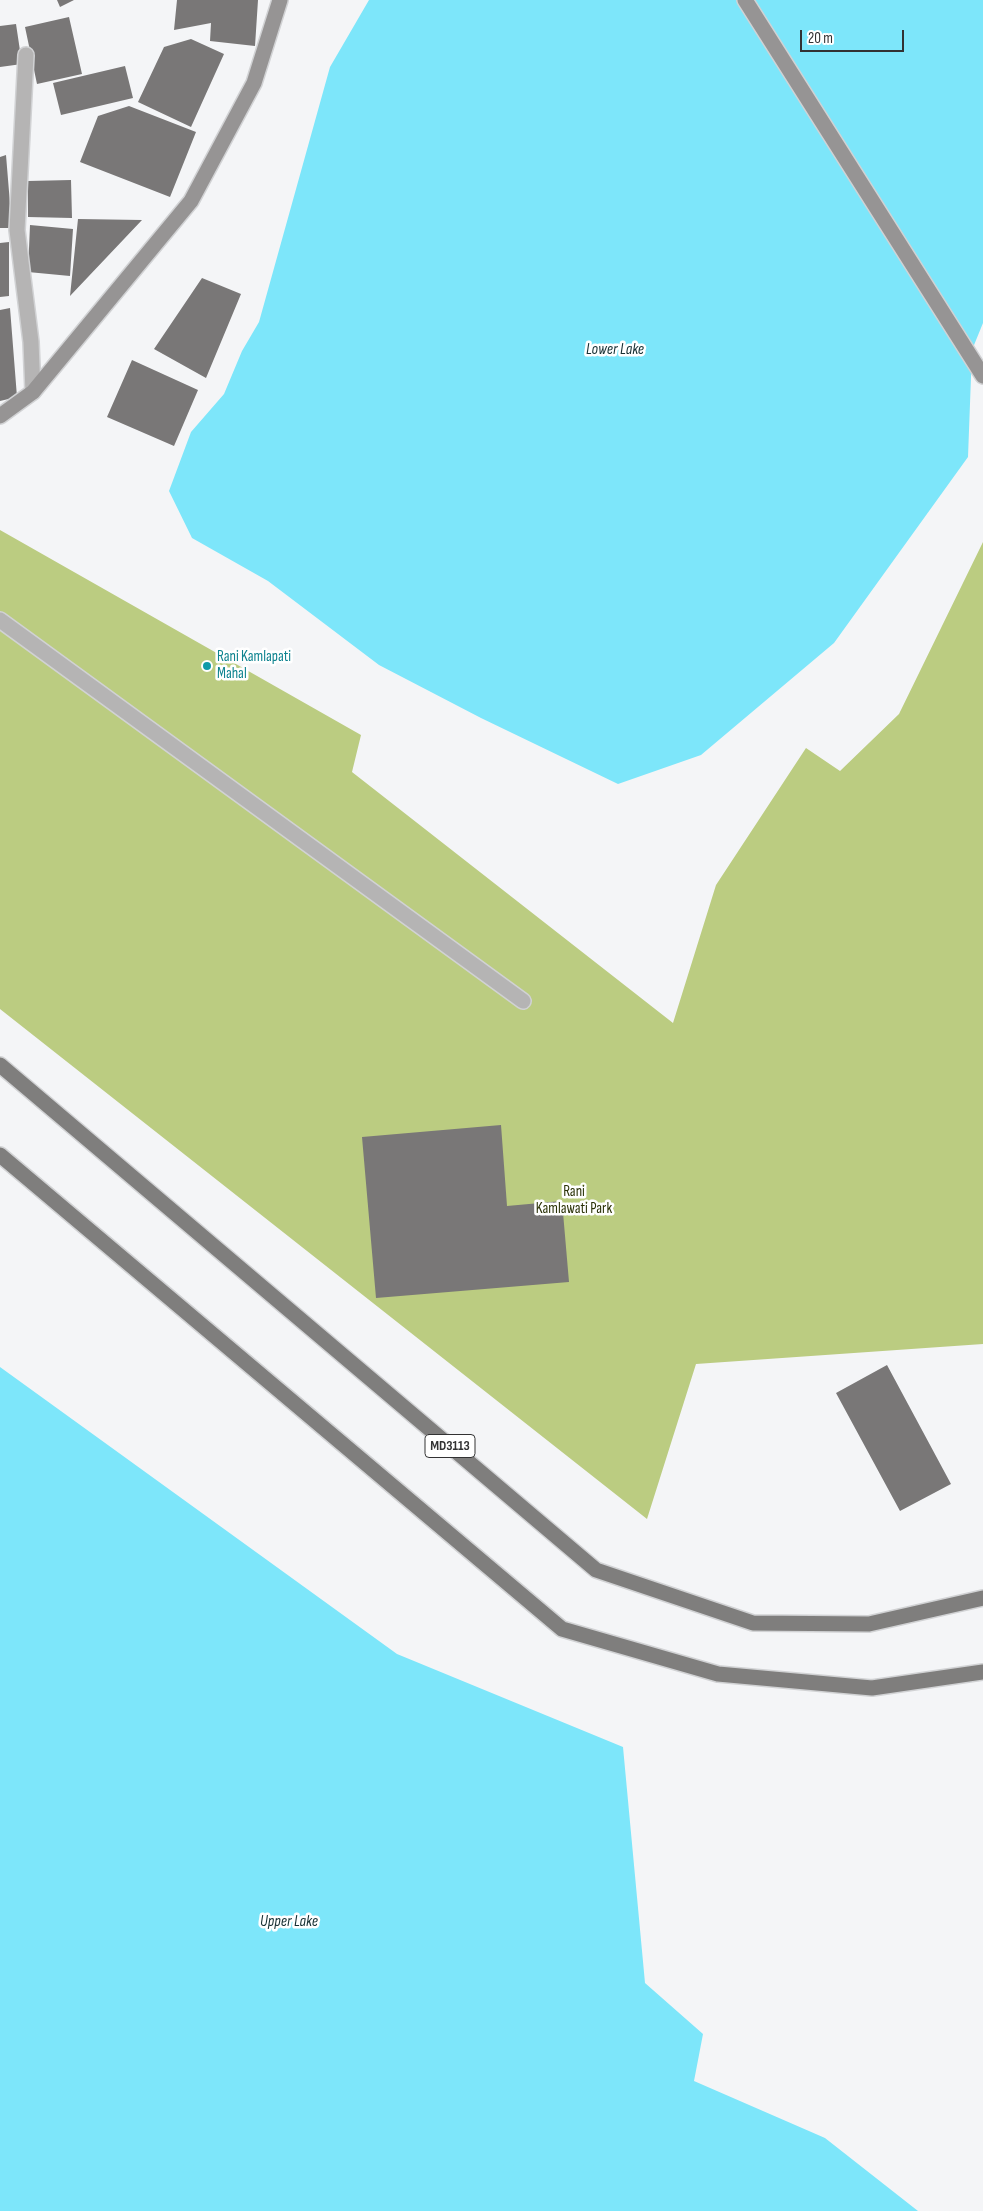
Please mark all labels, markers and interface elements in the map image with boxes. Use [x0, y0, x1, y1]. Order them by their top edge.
scale bar [803, 20, 907, 52]
text: 20 m [808, 29, 833, 48]
water label: Lower Lake [586, 340, 644, 360]
place label: Rani Kamlapati Mahal [217, 648, 291, 683]
marker: Rani Kamlapati Mahal [201, 660, 213, 672]
park label: Rani Kamlawati Park [536, 1183, 612, 1218]
road number: MD3113 [425, 1434, 475, 1458]
water label: Upper Lake [260, 1912, 318, 1932]

